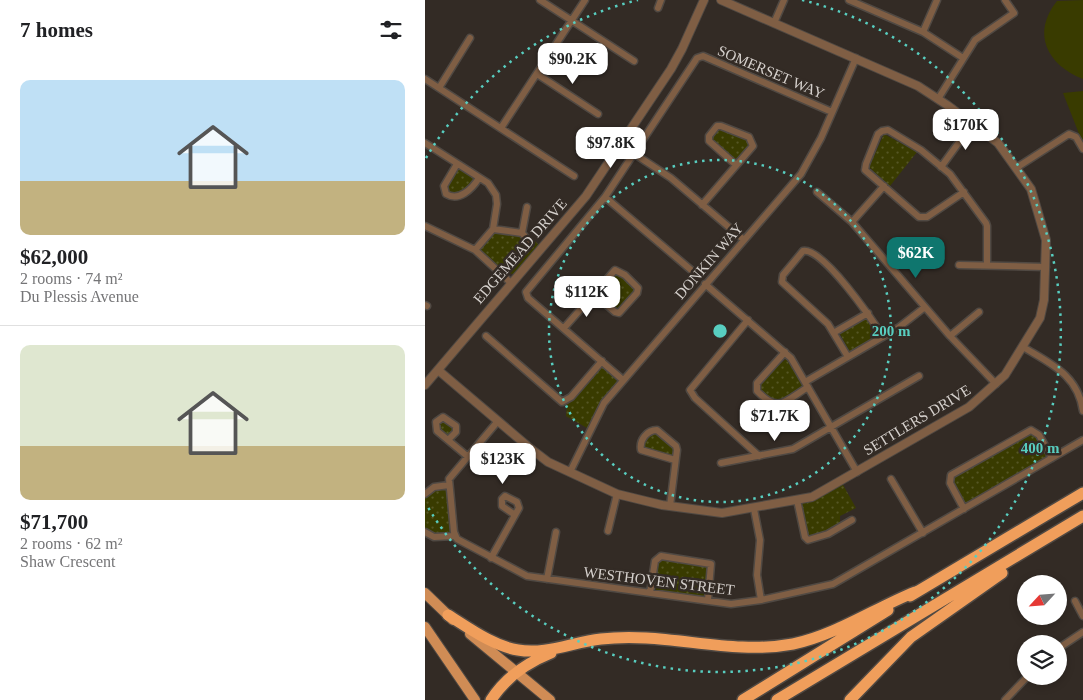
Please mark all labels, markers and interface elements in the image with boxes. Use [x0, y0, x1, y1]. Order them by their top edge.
icon: filters [377, 16, 405, 44]
text: 7 homes [20, 18, 93, 42]
pin: $90.2K [532, 42, 614, 85]
street label: SOMERSET WAY [715, 42, 827, 102]
text: $90.2K [549, 50, 597, 67]
pin: $170K [931, 108, 1001, 151]
icon: home [168, 112, 258, 202]
text: $170K [944, 116, 988, 133]
pin: $97.8K [570, 126, 652, 169]
text: $97.8K [587, 134, 635, 151]
street label: EDGEMEAD DRIVE [470, 195, 570, 307]
street label: DONKIN WAY [672, 220, 746, 302]
pin: $62K [886, 236, 946, 279]
text: $62K [898, 244, 934, 261]
text: $62,000 [20, 245, 88, 269]
text: 2 rooms · 74 m² [20, 270, 123, 287]
pin: $112K [552, 276, 622, 318]
text: $112K [565, 283, 609, 300]
text: Du Plessis Avenue [20, 288, 139, 305]
centre of rings [711, 322, 729, 340]
text: 200 m [872, 323, 911, 339]
icon: home [168, 378, 258, 468]
street label: SETTLERS DRIVE [861, 382, 973, 458]
pin: $71.7K [734, 400, 816, 442]
text: $71.7K [751, 407, 799, 424]
text: 400 m [1021, 440, 1060, 456]
pin: $123K [468, 442, 538, 485]
text: $123K [481, 450, 525, 467]
text: $71,700 [20, 510, 88, 534]
text: 2 rooms · 62 m² [20, 535, 123, 552]
text: Shaw Crescent [20, 553, 116, 570]
street label: WESTHOVEN STREET [583, 564, 735, 598]
north arrow [1017, 575, 1067, 625]
map controls [1017, 575, 1067, 685]
button: layers [1017, 635, 1067, 685]

